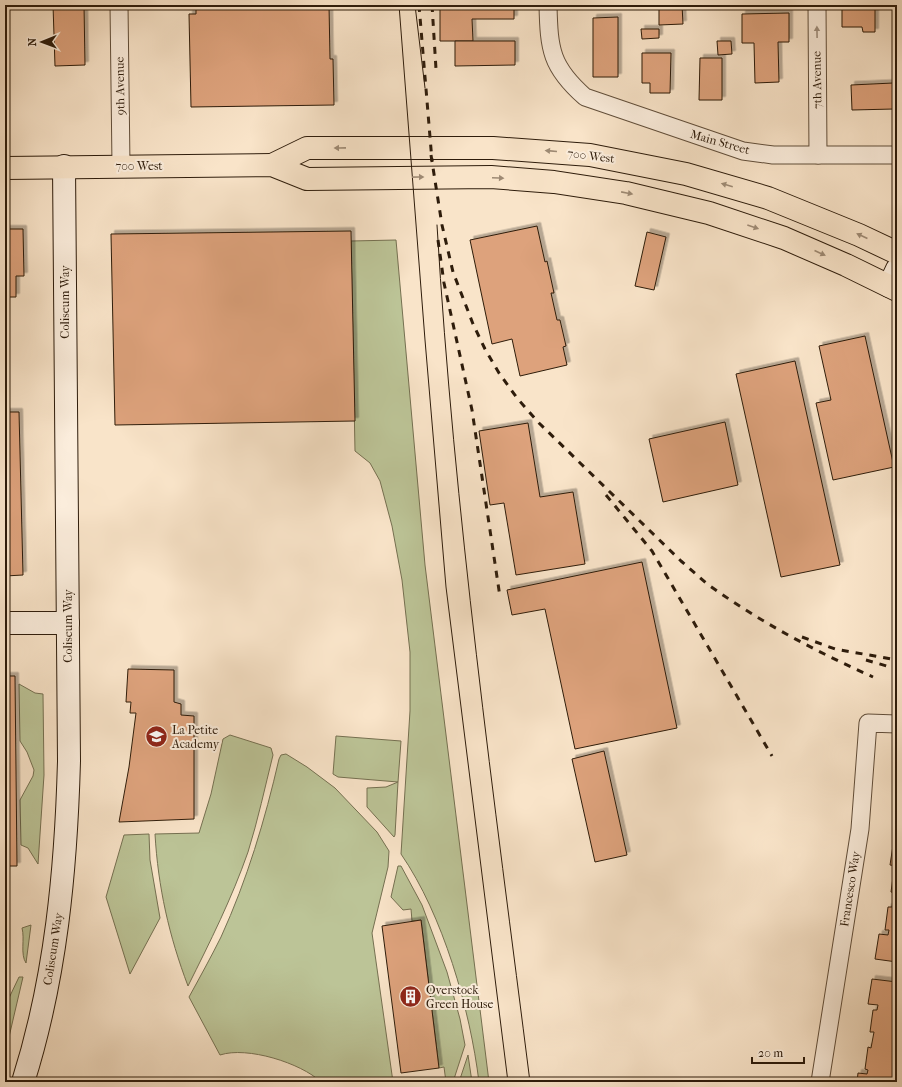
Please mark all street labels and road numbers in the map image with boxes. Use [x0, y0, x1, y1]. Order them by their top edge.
street label: 7th Avenue [809, 51, 825, 109]
street label: 9th Avenue [112, 57, 128, 115]
street label: Main Street [689, 127, 752, 157]
street label: 700 West [567, 146, 616, 166]
street label: 700 West [115, 159, 163, 173]
street label: Coliseum Way [58, 265, 72, 339]
street label: Coliseum Way [61, 589, 75, 663]
street label: Francesco Way [837, 850, 863, 928]
street label: Coliseum Way [40, 911, 66, 986]

